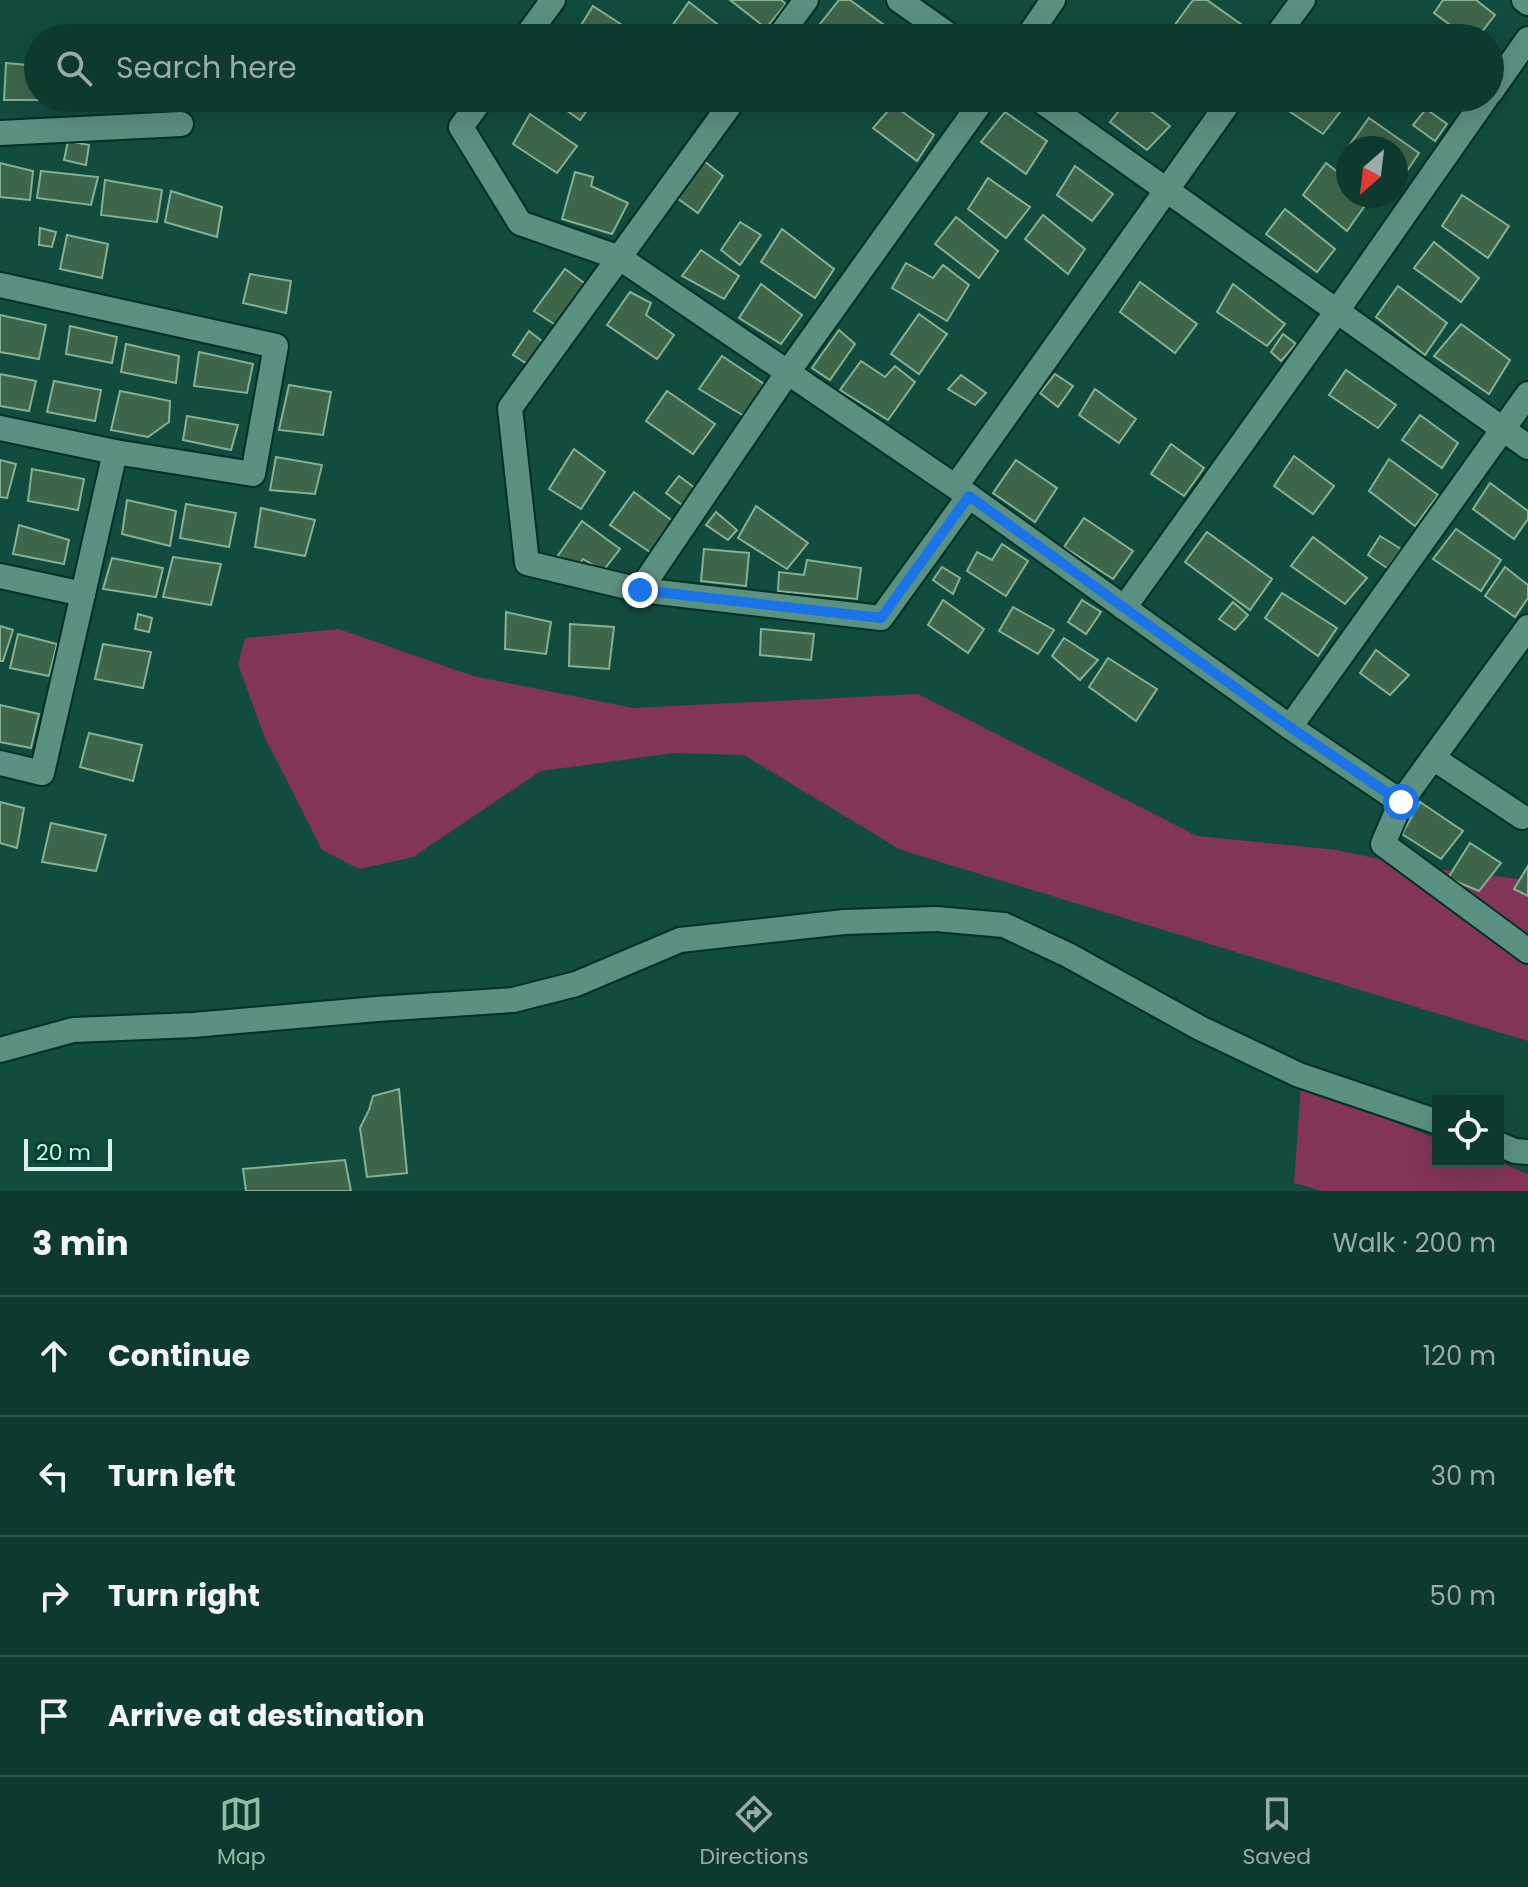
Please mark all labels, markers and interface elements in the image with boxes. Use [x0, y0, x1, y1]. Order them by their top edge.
search box [24, 24, 1504, 112]
icon: search [52, 46, 96, 90]
text: Search here [116, 46, 297, 89]
north arrow [1336, 136, 1408, 208]
route end [622, 572, 658, 608]
route start [1383, 784, 1419, 820]
map controls [1432, 1095, 1504, 1167]
button: locate [1432, 1095, 1504, 1167]
scale bar [24, 1135, 112, 1171]
text: 20 m [36, 1137, 91, 1168]
text: 3 min [32, 1219, 129, 1267]
text: Walk · 200 m [1333, 1225, 1496, 1261]
icon: ahead [32, 1334, 76, 1378]
text: Continue [108, 1334, 250, 1377]
text: 120 m [1423, 1338, 1496, 1374]
icon: left [32, 1454, 76, 1498]
text: Turn left [108, 1454, 236, 1497]
text: 30 m [1431, 1458, 1496, 1494]
icon: right [32, 1574, 76, 1618]
text: Turn right [108, 1574, 260, 1617]
text: 50 m [1430, 1578, 1496, 1614]
icon: arrive [32, 1694, 76, 1738]
text: Arrive at destination [108, 1694, 425, 1737]
tab: Map [217, 1792, 266, 1873]
tab: Directions [699, 1792, 809, 1873]
tab: Saved [1242, 1792, 1311, 1873]

